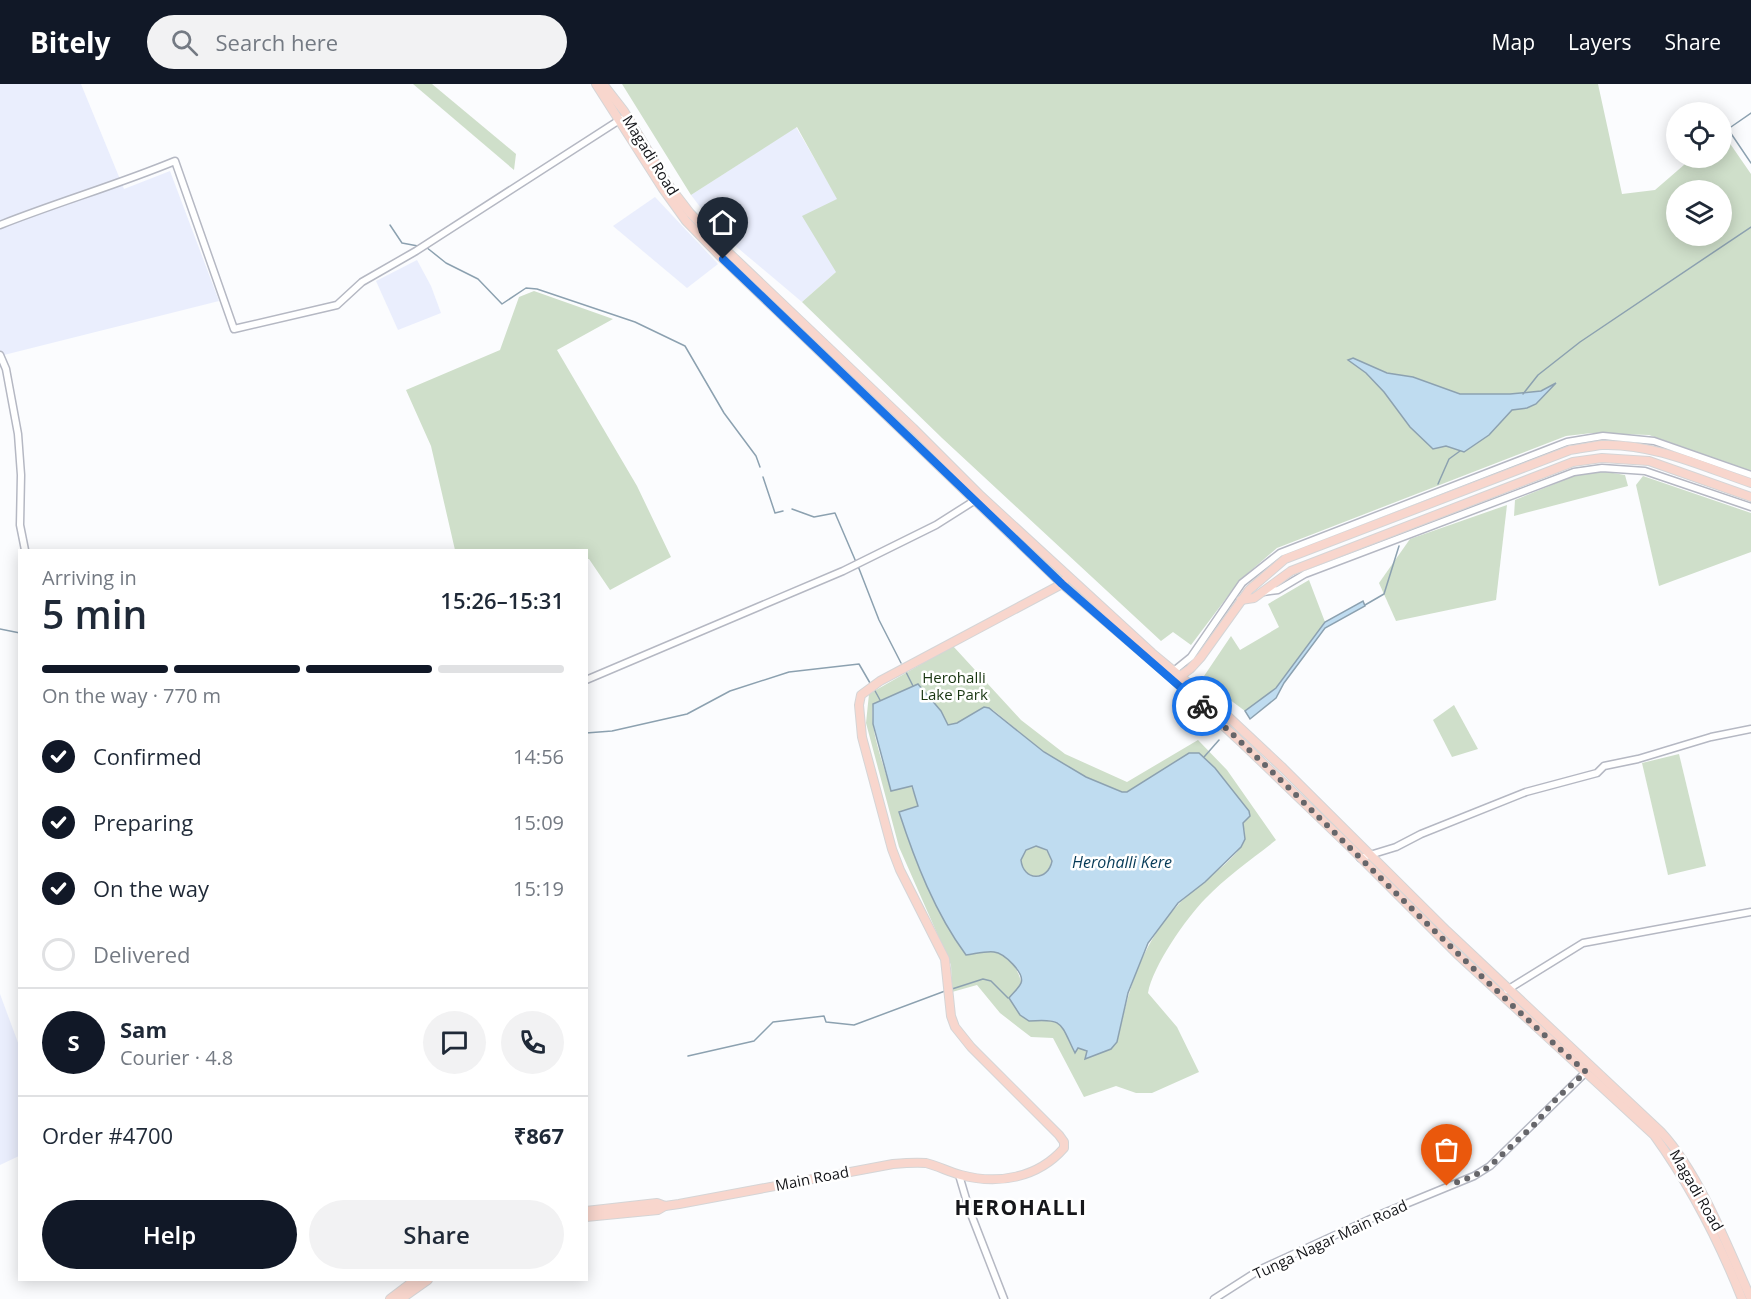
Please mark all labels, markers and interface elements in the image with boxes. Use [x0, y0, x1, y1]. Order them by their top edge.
search box [147, 15, 567, 69]
text: Bitely [30, 23, 111, 61]
icon: search [168, 26, 201, 59]
text: Search here [216, 27, 338, 57]
text: Map [1492, 28, 1535, 56]
text: Layers [1568, 28, 1632, 56]
text: Share [1665, 28, 1721, 56]
map controls [1666, 102, 1732, 246]
button: locate [1666, 102, 1732, 168]
street label: Magadi Road [618, 111, 684, 199]
button: layers [1666, 180, 1732, 246]
pin [697, 197, 748, 259]
icon: home [706, 206, 739, 239]
text: Arriving in [42, 564, 137, 591]
text: 15:26–15:31 [440, 585, 564, 615]
text: 5 min [42, 587, 147, 640]
park label: Herohalli Lake Park [920, 667, 988, 704]
courier [1172, 676, 1232, 736]
text: On the way · 770 m [42, 682, 221, 709]
icon: bike [1186, 690, 1219, 723]
icon: check [42, 740, 75, 773]
text: Confirmed [93, 741, 202, 771]
text: 14:56 [513, 743, 564, 770]
icon: check [42, 806, 75, 839]
text: Preparing [93, 807, 193, 837]
text: 15:09 [513, 809, 564, 836]
water label: Herohalli Kere [1072, 851, 1172, 873]
icon: check [42, 872, 75, 905]
text: On the way [93, 873, 209, 903]
text: 15:19 [513, 875, 564, 902]
text: Delivered [93, 939, 191, 969]
button: chat [423, 1011, 486, 1074]
button: phone [501, 1011, 564, 1074]
text: Sam [120, 1014, 167, 1044]
text: S [67, 1027, 80, 1057]
text: Courier · 4.8 [120, 1044, 233, 1071]
text: Order #4700 [42, 1120, 173, 1150]
text: ₹867 [514, 1120, 564, 1150]
pin [1421, 1124, 1472, 1186]
icon: bag [1430, 1133, 1463, 1166]
street label: Magadi Road [1666, 1146, 1728, 1234]
street label: Main Road [774, 1161, 850, 1195]
district label: HEROHALLI [954, 1193, 1088, 1221]
street label: Tunga Nagar Main Road [1250, 1195, 1410, 1283]
button: Help [42, 1200, 297, 1269]
button: Share [309, 1200, 564, 1269]

